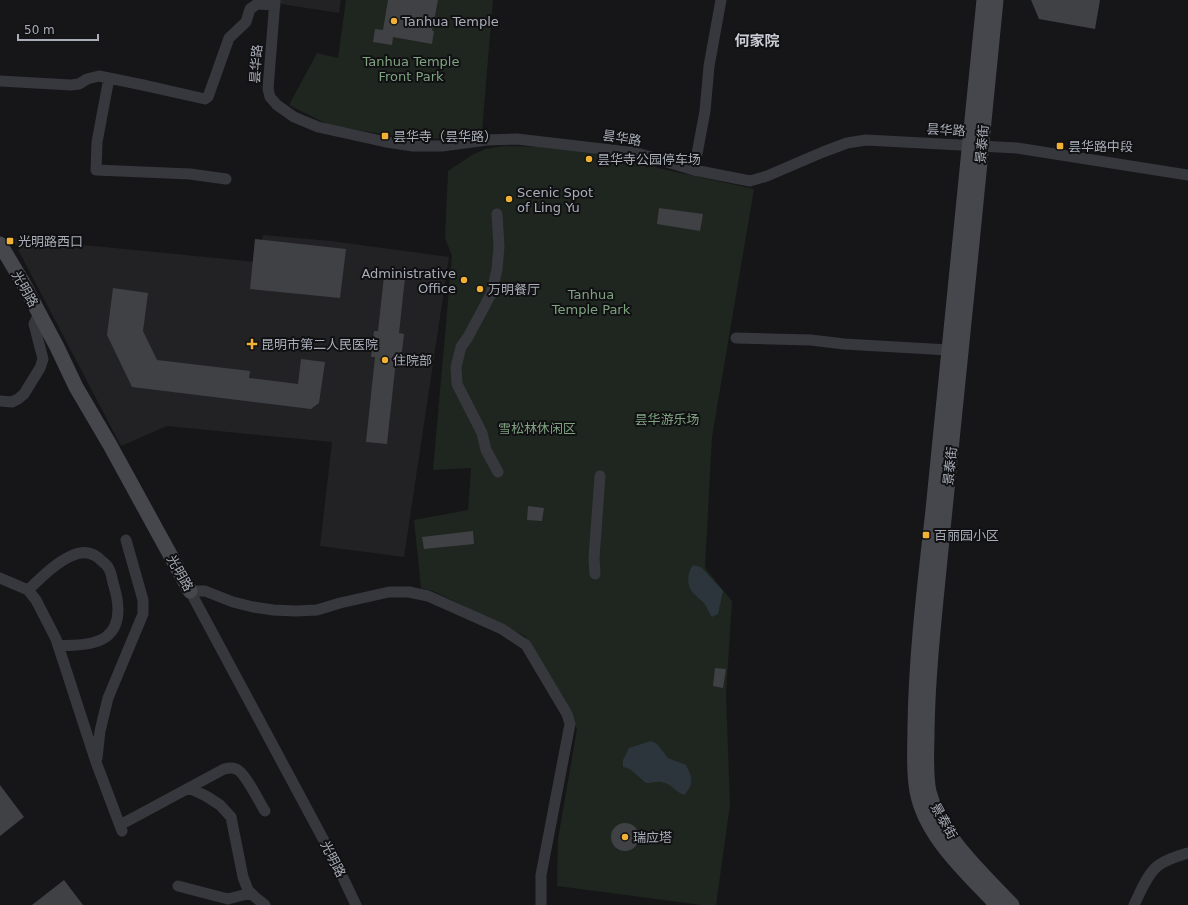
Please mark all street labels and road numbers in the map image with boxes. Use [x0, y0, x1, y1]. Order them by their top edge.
street label: 昙华路 [247, 44, 265, 84]
street label: 昙华路 [926, 121, 966, 139]
street label: 景泰街 [973, 124, 991, 164]
street label: 昙华路 [602, 128, 642, 148]
street label: 光明路 [9, 268, 41, 310]
street label: 景泰街 [941, 446, 959, 486]
street label: 光明路 [164, 552, 196, 594]
street label: 景泰街 [928, 800, 960, 842]
street label: 光明路 [317, 838, 349, 880]

